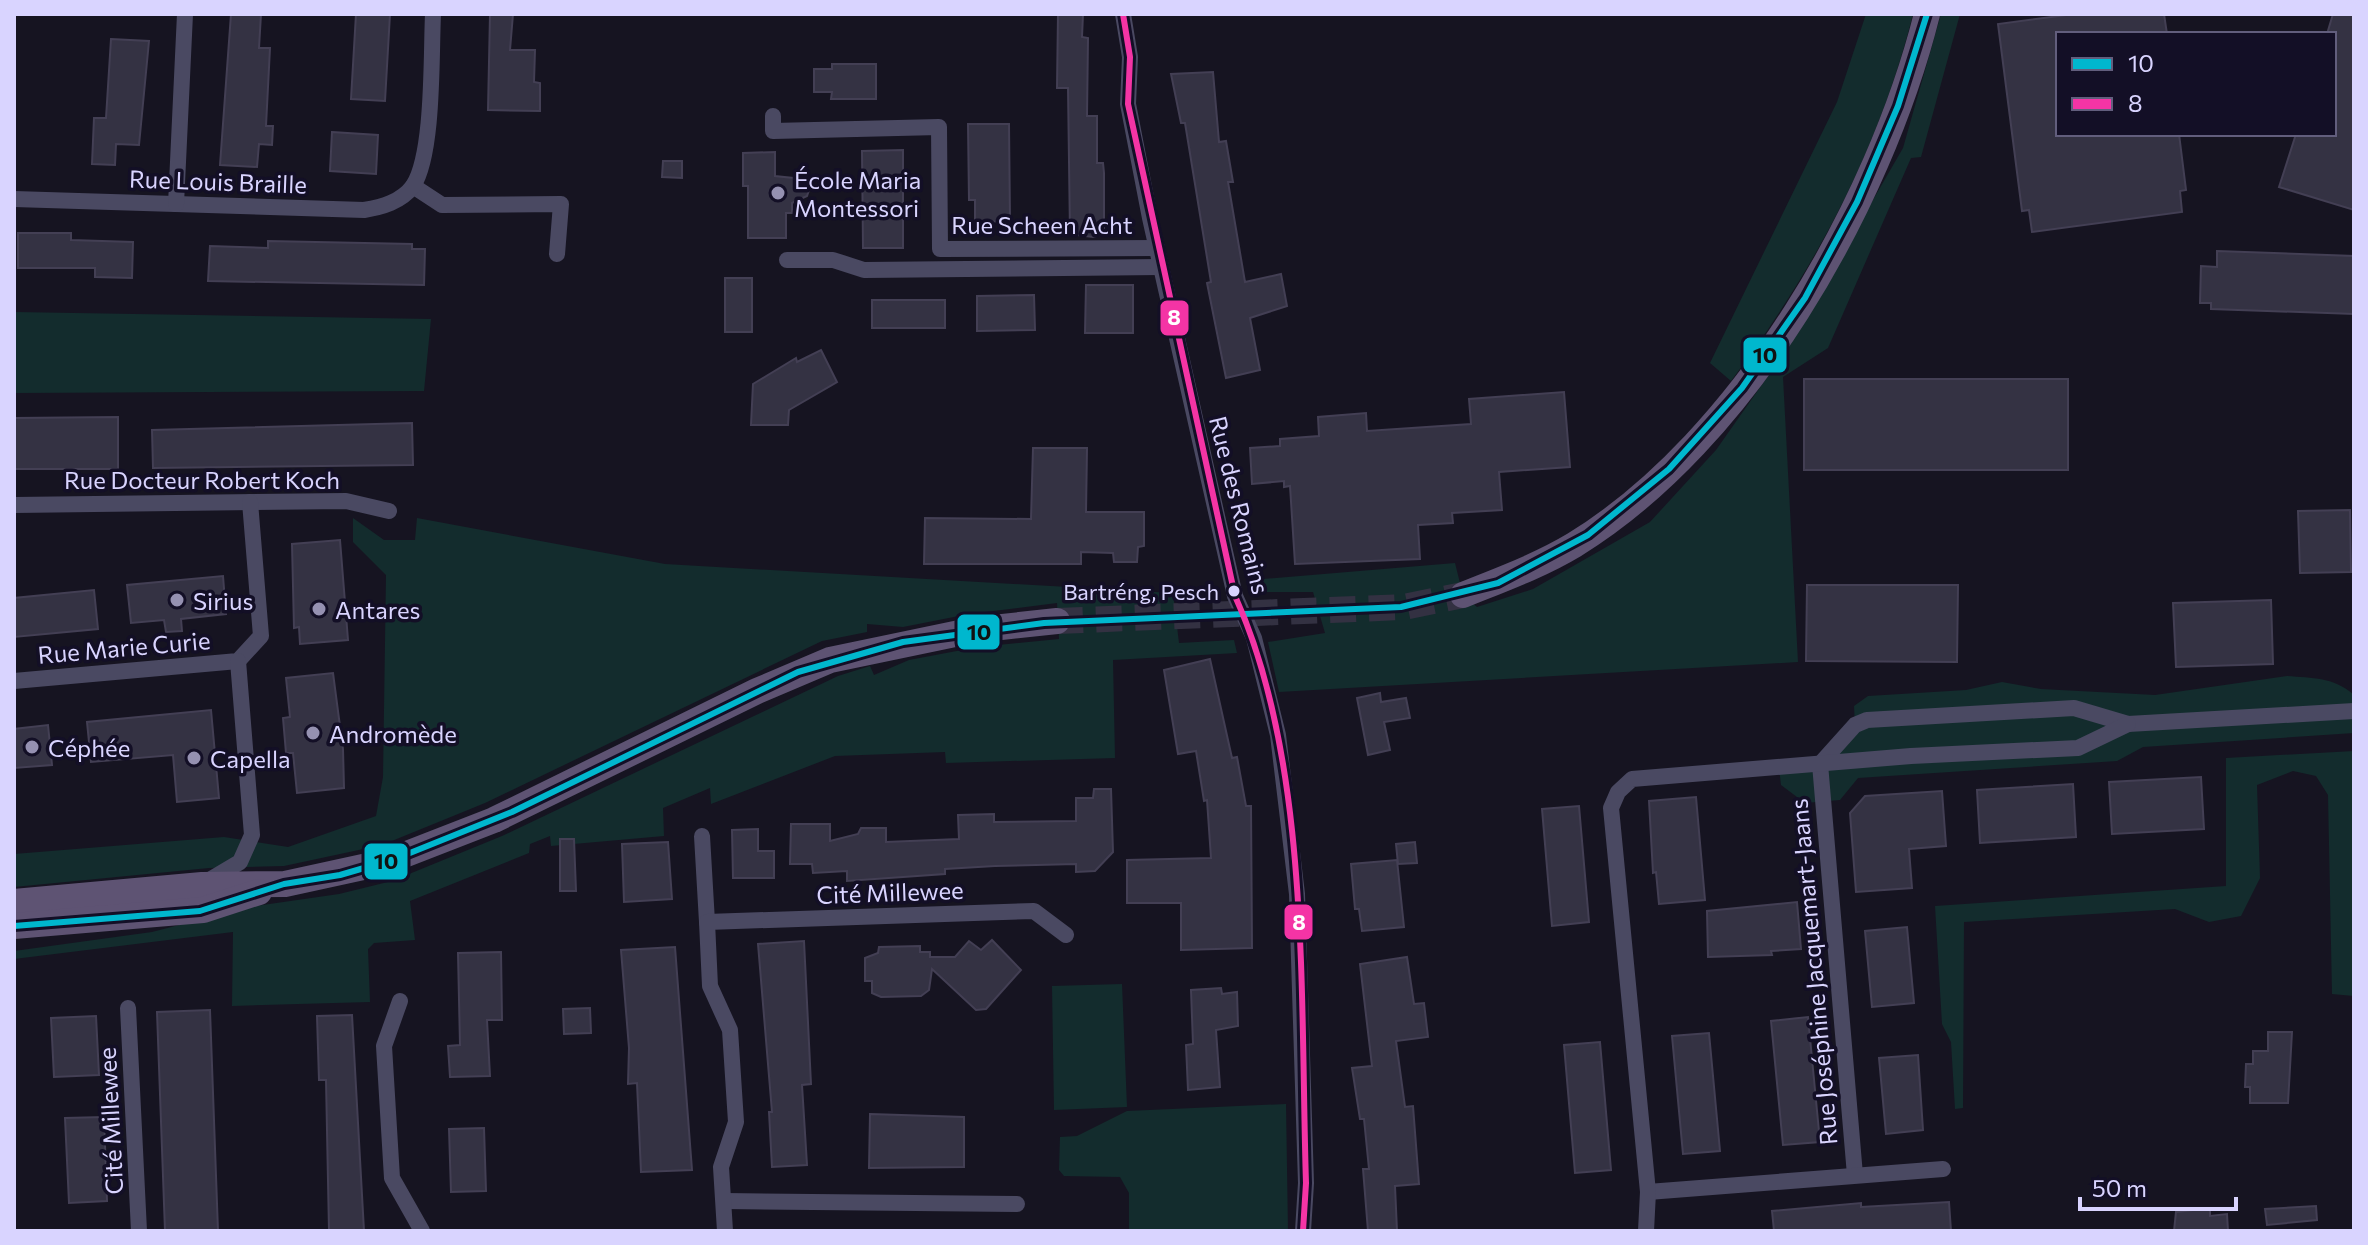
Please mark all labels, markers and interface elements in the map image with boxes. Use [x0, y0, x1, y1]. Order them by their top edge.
legend [2056, 32, 2336, 136]
text: 10 [2128, 48, 2154, 77]
text: 8 [2128, 88, 2143, 117]
street label: Rue Louis Braille [128, 163, 308, 199]
place label: École Maria Montessori [794, 165, 921, 222]
marker: École Maria Montessori [769, 184, 787, 202]
street label: Rue Scheen Acht [951, 210, 1133, 239]
line badge: 8 [1159, 299, 1190, 337]
text: 8 [1167, 303, 1181, 330]
line badge: 10 [1742, 336, 1788, 374]
text: 10 [1753, 341, 1777, 368]
street label: Rue des Romains [1204, 413, 1276, 597]
street label: Rue Docteur Robert Koch [64, 465, 340, 494]
place label: Bartréng, Pesch [1063, 578, 1219, 605]
marker: Bartréng, Pesch [1226, 583, 1242, 599]
place label: Sirius [193, 586, 253, 615]
marker: Sirius [168, 591, 186, 609]
place label: Antares [335, 595, 420, 624]
marker: Antares [310, 600, 328, 618]
line badge: 10 [956, 613, 1001, 651]
text: 10 [967, 618, 991, 645]
street label: Rue Marie Curie [36, 625, 212, 669]
place label: Andromède [329, 719, 457, 748]
marker: Andromède [304, 724, 322, 742]
place label: Céphée [48, 733, 130, 762]
marker: Céphée [23, 738, 41, 756]
place label: Capella [210, 744, 291, 773]
marker: Capella [185, 749, 203, 767]
street label: Rue Joséphine Jacquemart-Jaans [1783, 798, 1843, 1146]
line badge: 10 [363, 842, 409, 881]
text: 10 [374, 847, 398, 874]
street label: Cité Millewee [816, 875, 964, 909]
line badge: 8 [1283, 903, 1314, 941]
text: 8 [1292, 908, 1306, 935]
street label: Cité Millewee [92, 1047, 128, 1195]
scale bar [2080, 1161, 2236, 1211]
text: 50 m [2092, 1173, 2147, 1202]

